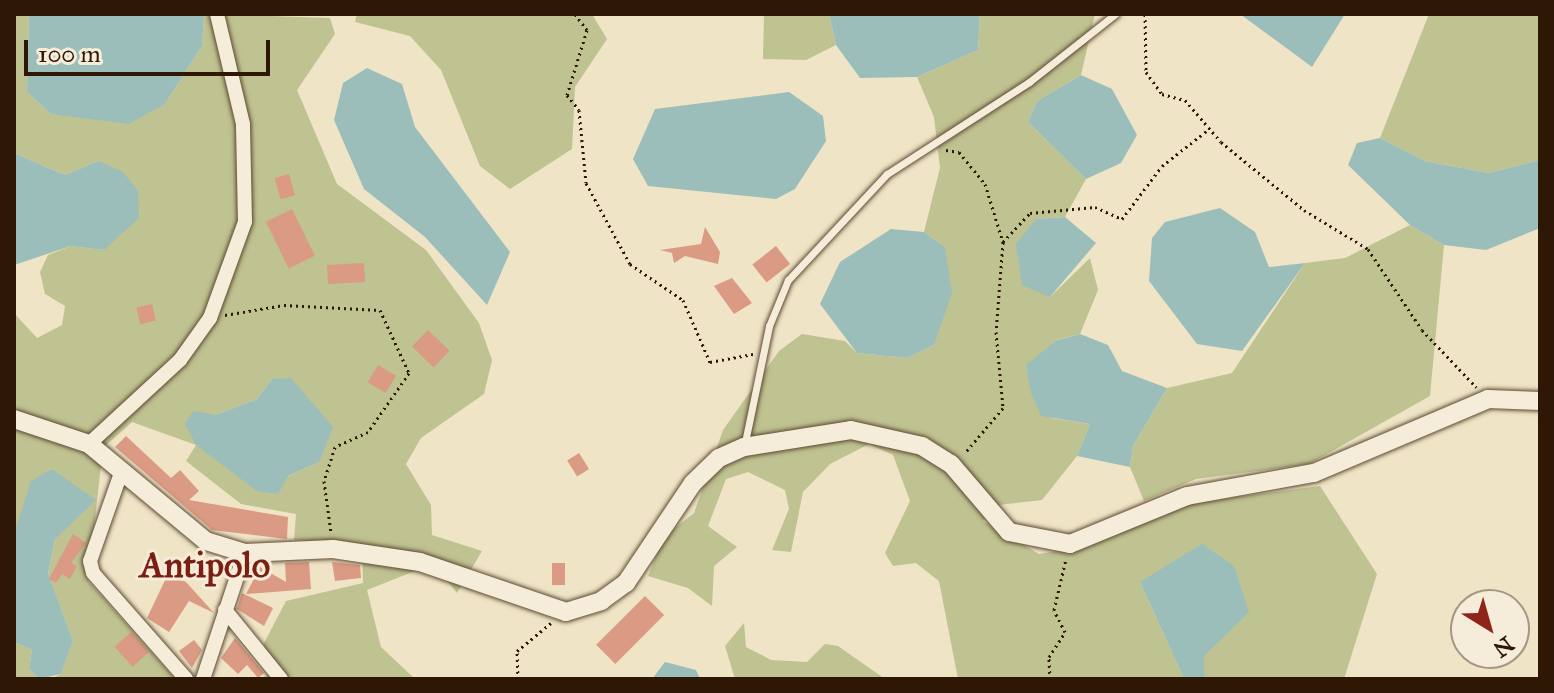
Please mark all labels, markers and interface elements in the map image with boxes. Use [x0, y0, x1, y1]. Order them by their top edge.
scale bar [28, 24, 274, 74]
text: 100 m [38, 39, 101, 69]
district label: Antipolo [140, 544, 270, 588]
north arrow [1450, 589, 1530, 669]
text: N [1488, 631, 1519, 663]

